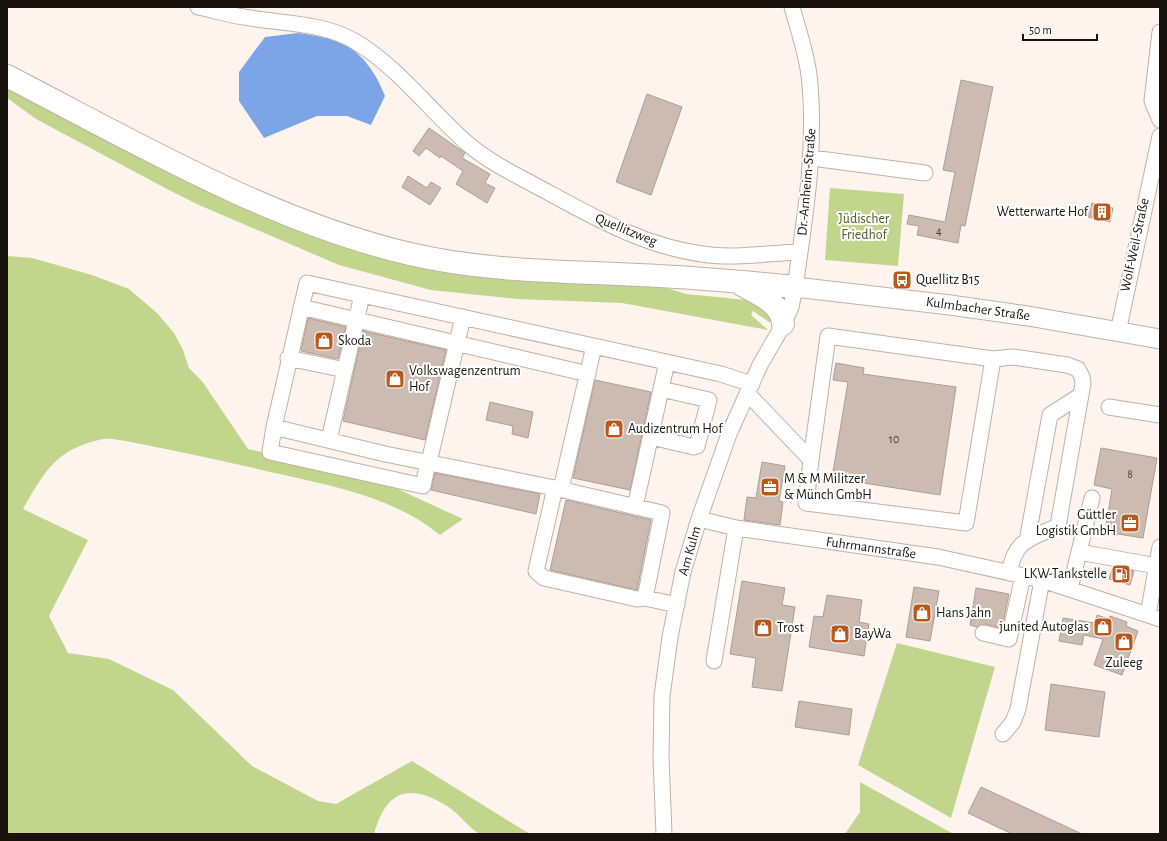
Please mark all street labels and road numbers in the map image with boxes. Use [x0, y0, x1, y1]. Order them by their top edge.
street label: Dr.-Arnheim-Straße [795, 128, 819, 236]
street label: Wolf-Weil-Straße [1118, 197, 1152, 293]
street label: Quellitzweg [593, 211, 659, 249]
street label: Kulmbacher Straße [925, 295, 1031, 323]
street label: Am Kulm [676, 525, 704, 577]
street label: Fuhrmannstraße [825, 535, 917, 561]

